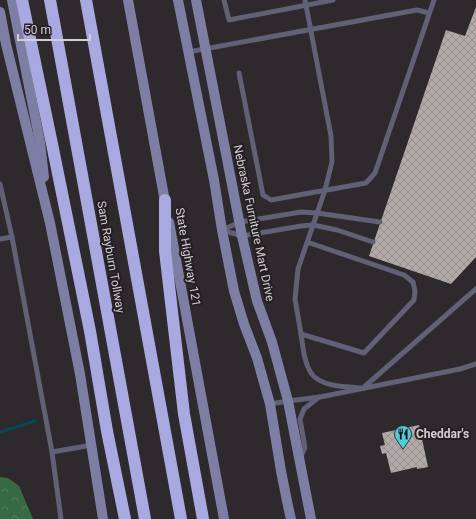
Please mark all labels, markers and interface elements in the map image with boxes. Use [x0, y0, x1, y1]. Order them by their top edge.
scale bar [18, 16, 90, 42]
text: 50 m [24, 23, 51, 37]
street label: Nebraska Furniture Mart Drive [231, 143, 277, 303]
street label: Sam Rayburn Tollway [94, 200, 128, 315]
street label: State Highway 121 [172, 207, 204, 307]
restaurant icon: Cheddar's [393, 424, 413, 449]
place label: Cheddar's [416, 427, 469, 441]

